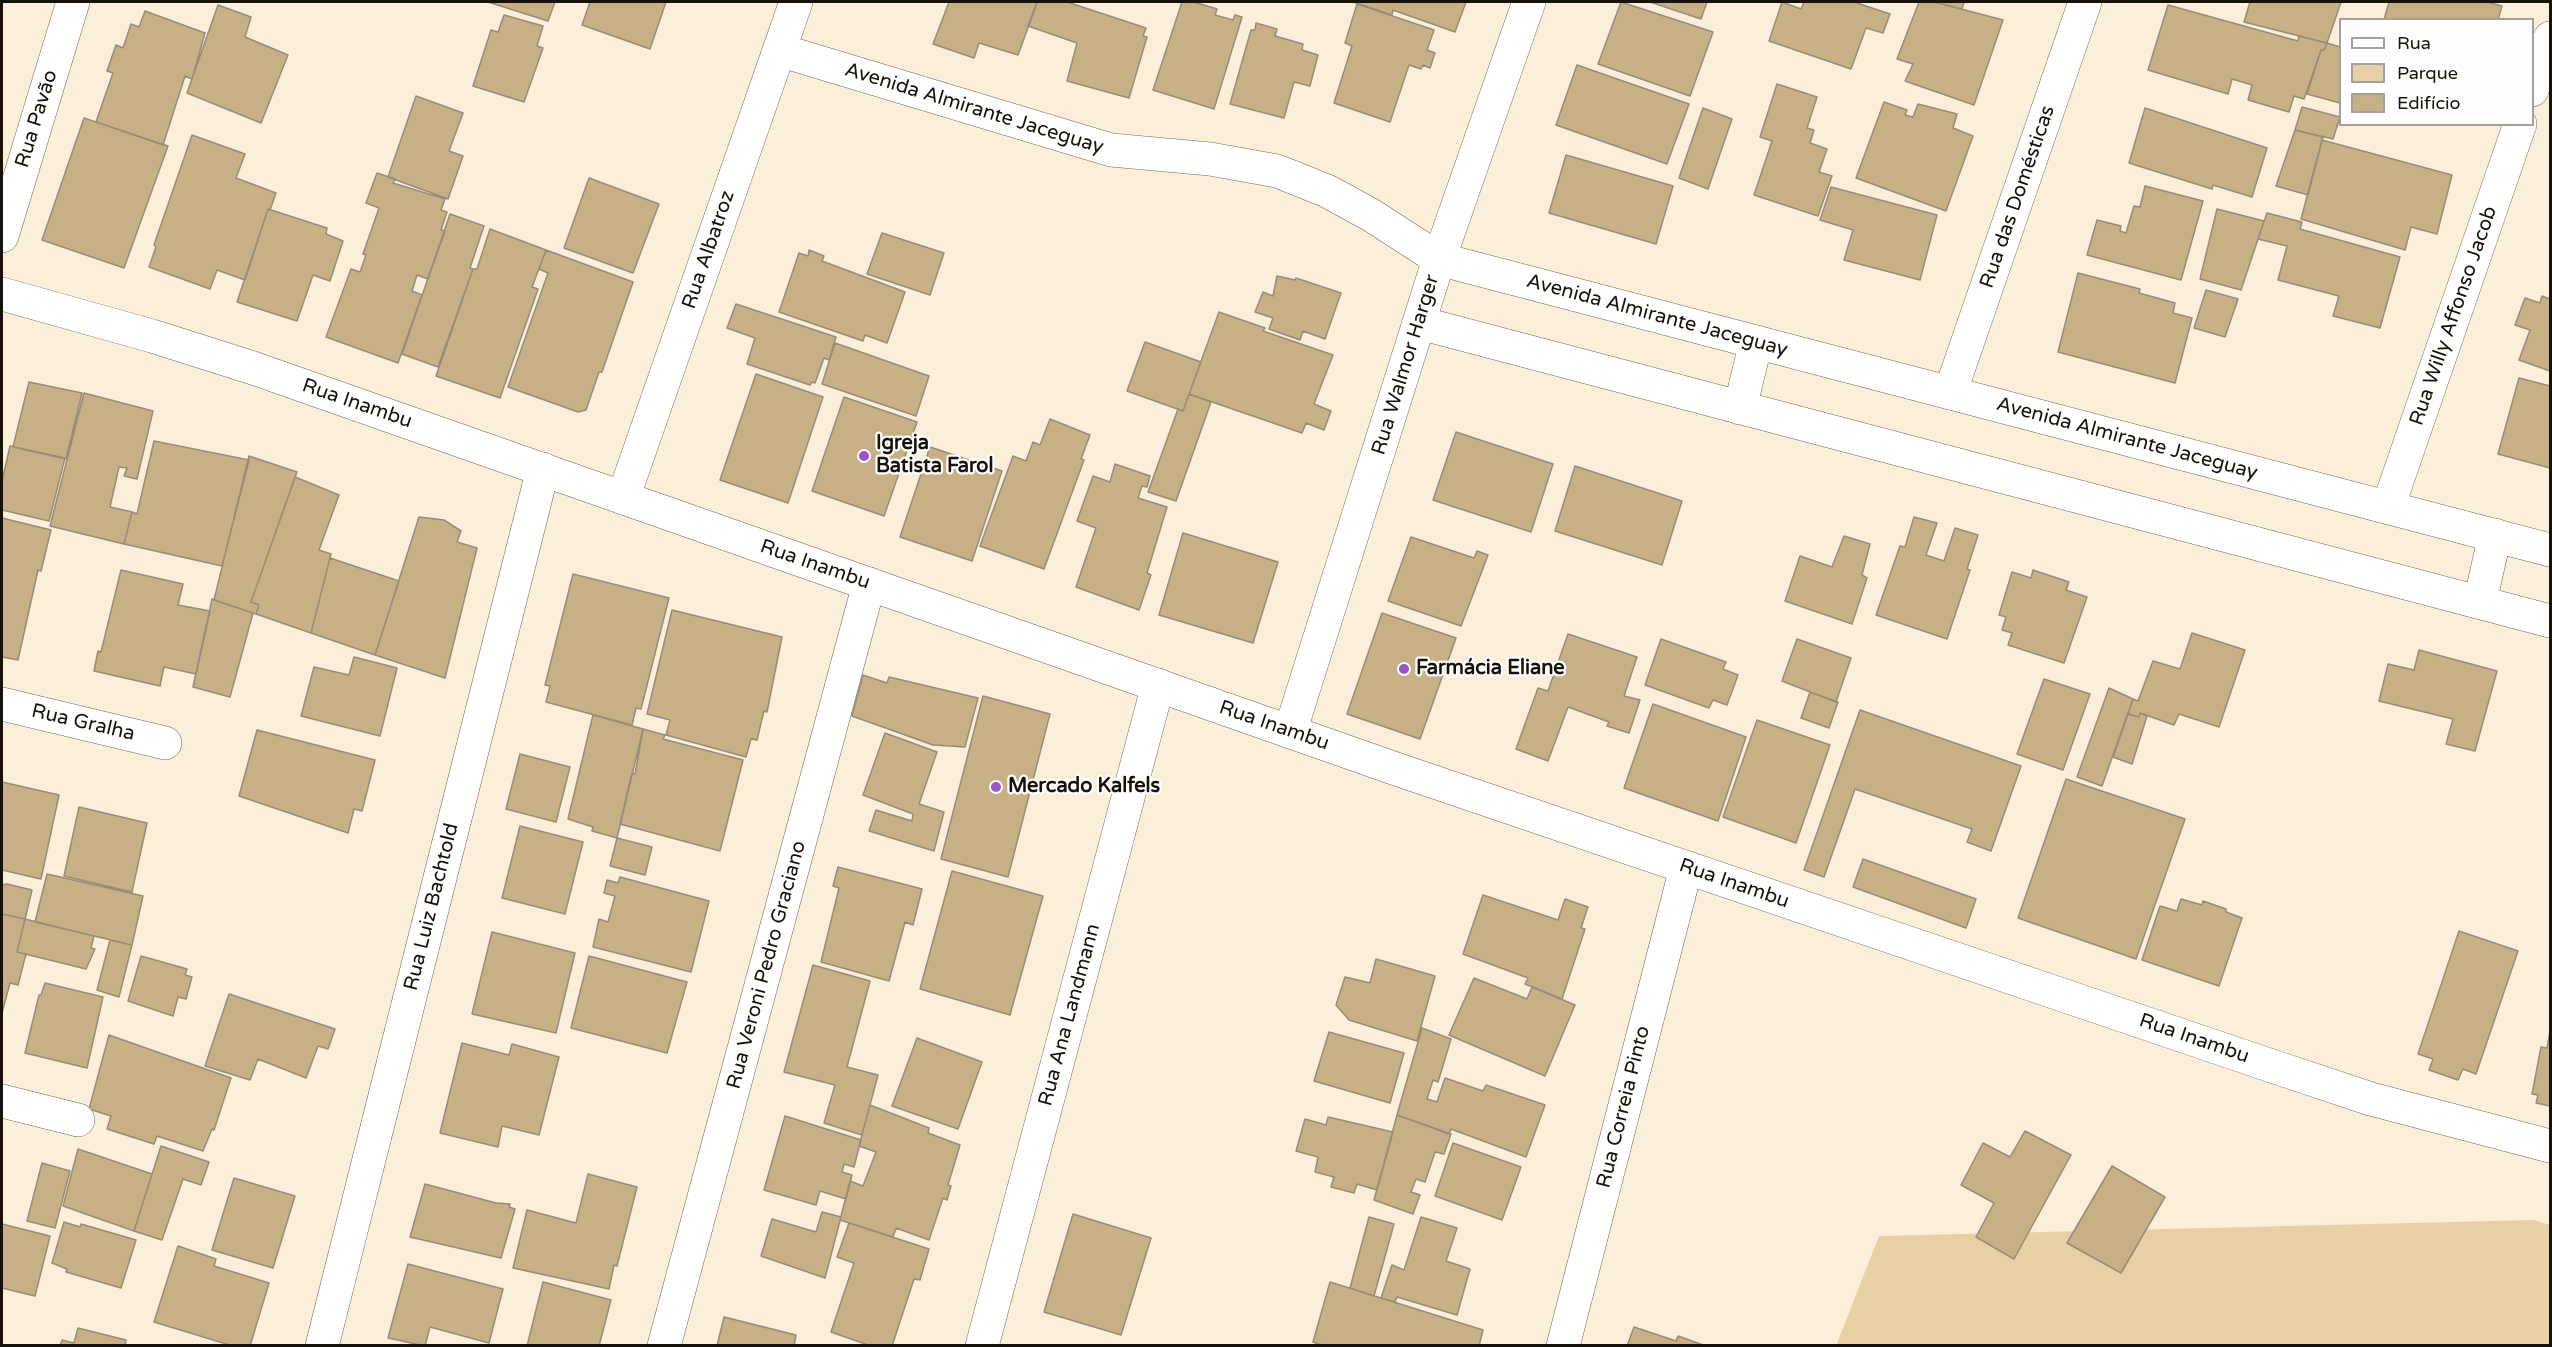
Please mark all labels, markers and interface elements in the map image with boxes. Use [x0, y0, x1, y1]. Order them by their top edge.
legend [2339, 18, 2534, 126]
text: Rua [2397, 32, 2431, 54]
street label: Avenida Almirante Jaceguay [842, 58, 1106, 160]
text: Parque [2397, 62, 2458, 84]
street label: Rua Pavão [11, 67, 63, 171]
text: Edifício [2397, 92, 2460, 114]
street label: Rua das Domésticas [1975, 102, 2061, 292]
street label: Rua Albatroz [678, 188, 740, 312]
street label: Rua Willy Affonso Jacob [2405, 203, 2503, 429]
street label: Avenida Almirante Jaceguay [1524, 270, 1790, 362]
street label: Rua Walmor Harger [1367, 272, 1445, 458]
street label: Rua Inambu [299, 374, 415, 434]
street label: Avenida Almirante Jaceguay [1994, 393, 2260, 485]
place label: Igreja Batista Farol [876, 432, 993, 479]
marker: Igreja Batista Farol [857, 449, 871, 463]
street label: Rua Inambu [757, 535, 873, 595]
place label: Farmácia Eliane [1416, 657, 1565, 681]
marker: Farmácia Eliane [1397, 662, 1411, 676]
street label: Rua Inambu [1216, 696, 1332, 756]
street label: Rua Gralha [29, 699, 137, 747]
place label: Mercado Kalfels [1008, 775, 1160, 799]
marker: Mercado Kalfels [989, 780, 1003, 794]
street label: Rua Luiz Bachtold [400, 821, 464, 993]
street label: Rua Veroni Pedro Graciano [722, 838, 812, 1092]
street label: Rua Inambu [1676, 854, 1792, 914]
street label: Rua Ana Landmann [1034, 921, 1106, 1109]
street label: Rua Inambu [2136, 1009, 2252, 1069]
street label: Rua Correia Pinto [1592, 1023, 1656, 1191]

